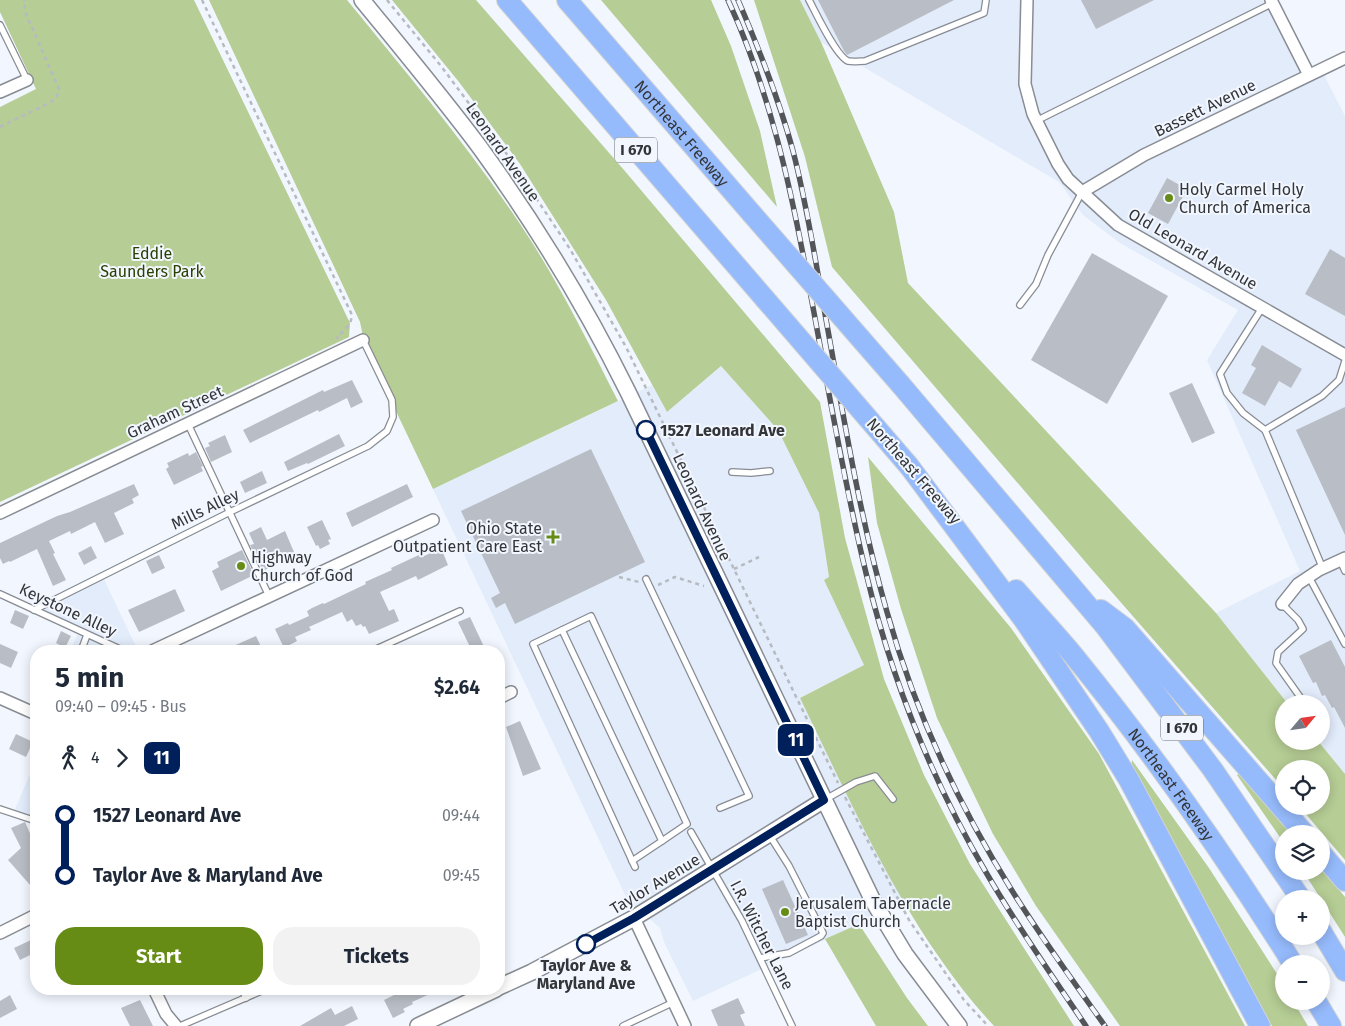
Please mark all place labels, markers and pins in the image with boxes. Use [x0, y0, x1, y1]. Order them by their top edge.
place label: Holy Carmel Holy Church of America [1179, 180, 1311, 217]
marker: Holy Carmel Holy Church of America [1163, 192, 1175, 204]
marker: 1527 Leonard Ave [636, 420, 656, 440]
place label: 1527 Leonard Ave [660, 421, 785, 440]
place label: Ohio State Outpatient Care East [393, 519, 542, 556]
marker: Ohio State Outpatient Care East [546, 530, 560, 544]
place label: Highway Church of God [251, 548, 353, 585]
marker: Highway Church of God [235, 560, 247, 572]
place label: Jerusalem Tabernacle Baptist Church [795, 894, 951, 931]
marker: Jerusalem Tabernacle Baptist Church [779, 906, 791, 918]
marker: Taylor Ave & Maryland Ave [576, 934, 596, 954]
place label: Taylor Ave & Maryland Ave [537, 956, 635, 993]

